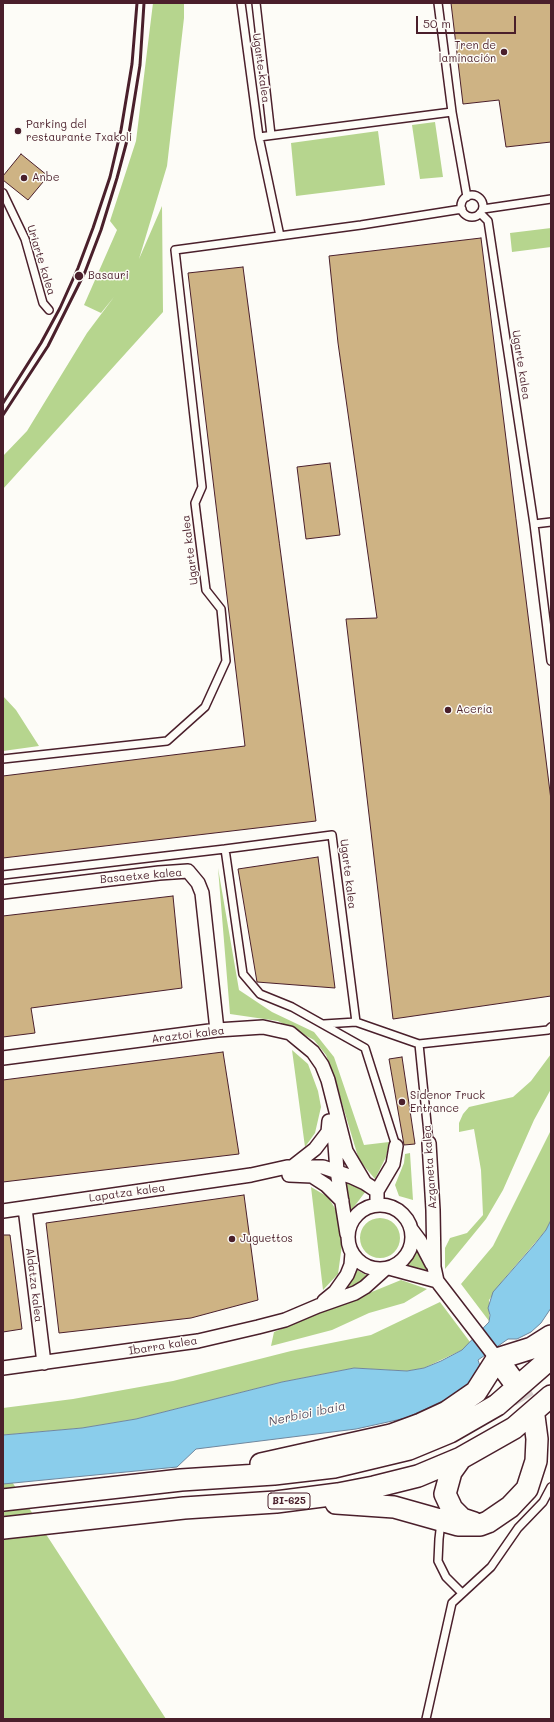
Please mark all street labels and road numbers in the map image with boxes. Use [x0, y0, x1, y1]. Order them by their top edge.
street label: Ugarte kalea [250, 32, 272, 104]
street label: Uriarte kalea [24, 223, 58, 297]
street label: Ugarte kalea [509, 329, 533, 401]
street label: Ugarte kalea [179, 514, 201, 586]
street label: Ugarte kalea [337, 838, 359, 910]
street label: Basaetxe kalea [99, 866, 183, 886]
street label: Araztoi kalea [151, 1024, 225, 1046]
street label: Azganeta kalea [420, 1125, 440, 1209]
street label: Lapatza kalea [88, 1181, 166, 1205]
street label: Aldatza kalea [23, 1247, 45, 1323]
street label: Ibarra kalea [128, 1334, 198, 1358]
road number: BI-625 [268, 1493, 310, 1509]

